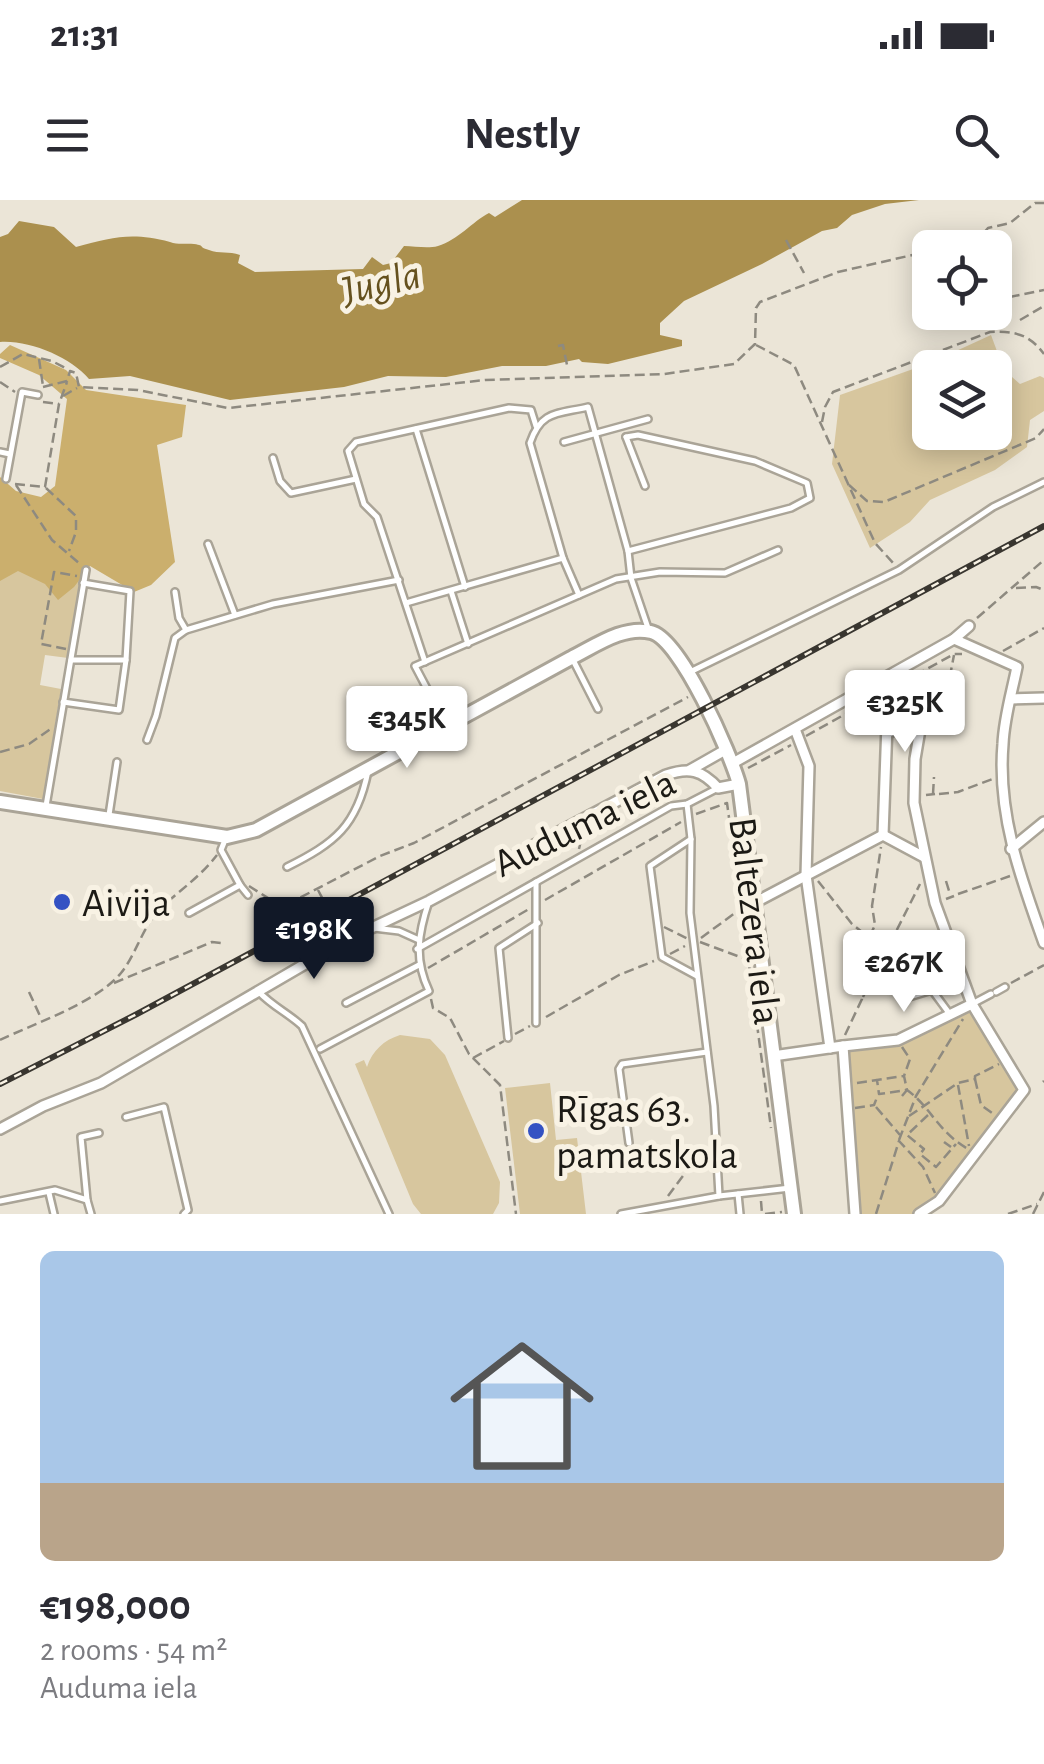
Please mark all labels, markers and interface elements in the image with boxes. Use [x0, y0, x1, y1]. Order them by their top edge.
text: 21:31 [50, 16, 120, 54]
icon: menu [40, 108, 95, 163]
icon: search [949, 108, 1004, 163]
text: Nestly [464, 112, 580, 157]
map controls [912, 230, 1012, 450]
button: locate [912, 230, 1012, 330]
water label: Jugla [336, 254, 425, 313]
button: layers [912, 350, 1012, 450]
pin: €325K [835, 670, 975, 755]
pin: €345K [337, 686, 477, 771]
text: €325K [867, 686, 943, 718]
text: €345K [368, 702, 446, 734]
street label: Auduma iela [488, 763, 682, 885]
street label: Baltezera iela [721, 815, 787, 1027]
place label: Aivija [82, 884, 170, 924]
marker: Aivija [51, 891, 73, 913]
pin: €198K [244, 897, 384, 982]
text: €198K [276, 913, 352, 945]
pin: €267K [834, 930, 974, 1015]
text: €267K [865, 946, 943, 978]
place label: Rīgas 63. pamatskola [556, 1090, 738, 1176]
marker: Rīgas 63. pamatskola [525, 1120, 547, 1142]
icon: home [432, 1316, 612, 1496]
text: €198,000 [40, 1585, 191, 1627]
text: 2 rooms · 54 m² [40, 1634, 227, 1666]
text: Auduma iela [40, 1672, 198, 1704]

